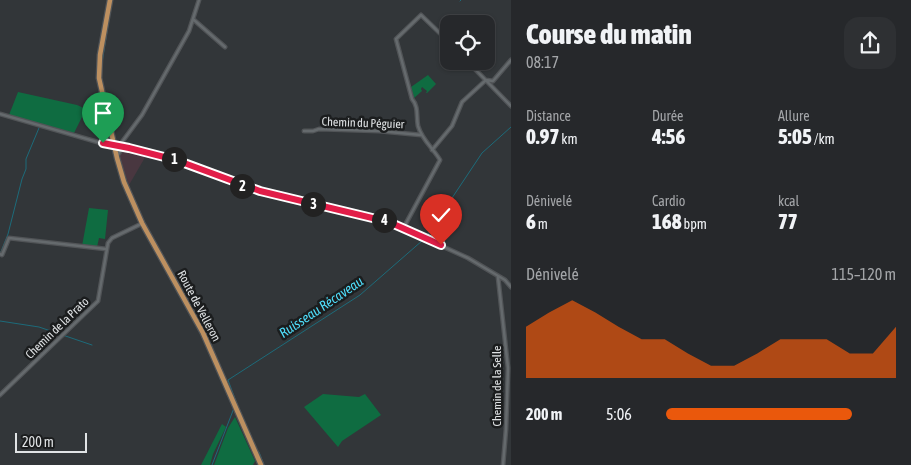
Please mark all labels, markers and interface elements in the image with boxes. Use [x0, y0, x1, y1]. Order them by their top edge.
map controls [440, 15, 495, 70]
button: locate [440, 15, 495, 70]
button: share [844, 17, 896, 69]
text: Course du matin [526, 18, 692, 50]
text: 08:17 [526, 53, 559, 71]
pin [82, 92, 124, 143]
icon: arrive [89, 99, 117, 127]
text: Distance [526, 108, 571, 124]
text: Durée [652, 108, 683, 124]
text: Allure [778, 108, 810, 124]
street label: Chemin du Péguier [321, 115, 405, 131]
text: 0.97 [526, 124, 559, 148]
text: 4:56 [652, 124, 685, 148]
text: 5:05 [778, 124, 812, 148]
text: km [559, 131, 578, 147]
text: /km [812, 131, 835, 147]
pin: 1 [162, 146, 186, 172]
text: 1 [171, 151, 178, 167]
pin: 2 [230, 174, 254, 198]
text: 2 [239, 178, 246, 194]
pin: 3 [300, 192, 326, 216]
text: Dénivelé [526, 193, 572, 209]
text: Cardio [652, 193, 685, 209]
text: kcal [778, 193, 799, 209]
pin [420, 194, 462, 245]
text: 3 [310, 196, 317, 212]
icon: check [427, 201, 455, 229]
pin: 4 [372, 208, 396, 232]
text: 6 [526, 209, 536, 233]
text: 168 [652, 209, 682, 233]
text: 77 [778, 209, 798, 233]
text: 4 [381, 212, 388, 228]
text: m [536, 216, 548, 232]
text: bpm [682, 216, 707, 232]
text: Dénivelé [526, 265, 579, 283]
text: 115–120 m [832, 265, 896, 283]
street label: Route de Velleron [174, 268, 224, 344]
water label: Ruisseau Récaveau [276, 273, 366, 341]
street label: Chemin de la Prato [22, 294, 92, 362]
street label: Chemin de la Selle [490, 346, 504, 426]
text: 200 m [526, 405, 562, 423]
text: 5:06 [606, 405, 632, 423]
scale bar [15, 430, 88, 453]
text: 200 m [22, 434, 54, 450]

